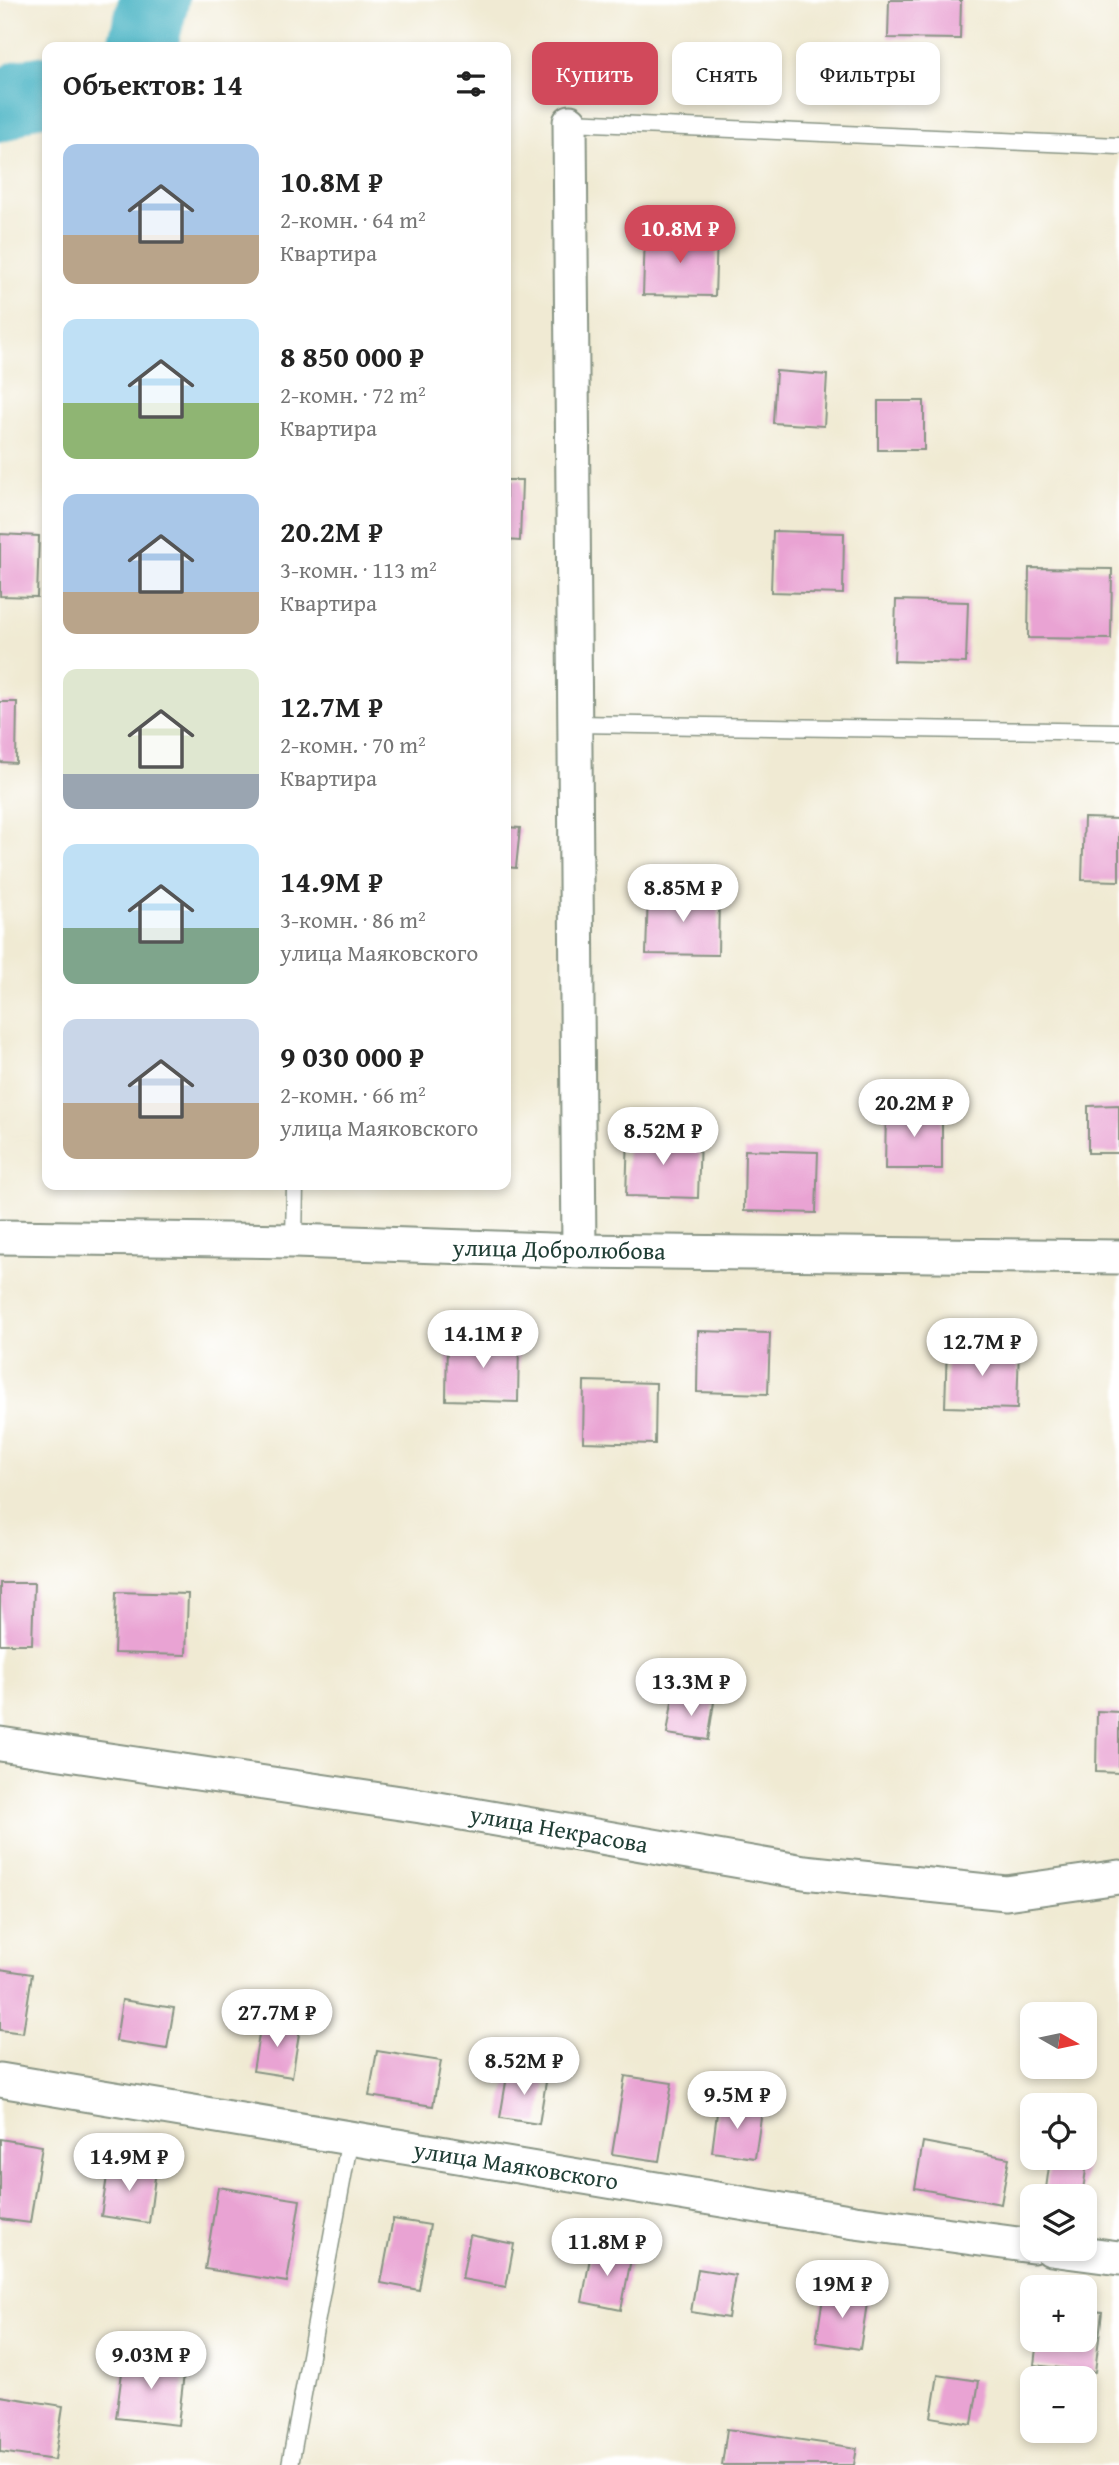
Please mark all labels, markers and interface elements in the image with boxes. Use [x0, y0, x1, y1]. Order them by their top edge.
chip: Купить [532, 42, 658, 105]
chip: Снять [672, 42, 782, 105]
chip: Фильтры [796, 42, 940, 105]
text: Объектов: 14 [63, 62, 243, 106]
icon: filters [452, 65, 490, 103]
text: 10.8M ₽ [280, 159, 383, 203]
icon: home [119, 172, 203, 256]
text: 2-комн. · 64 m² [280, 203, 426, 236]
pin: 10.8M ₽ [615, 205, 745, 265]
text: 10.8M ₽ [640, 211, 720, 244]
text: Квартира [280, 236, 377, 269]
text: 8 850 000 ₽ [280, 334, 424, 378]
icon: home [119, 347, 203, 431]
text: 2-комн. · 72 m² [280, 378, 426, 411]
text: Квартира [280, 411, 377, 444]
text: 20.2M ₽ [280, 509, 383, 553]
icon: home [119, 522, 203, 606]
text: 3-комн. · 113 m² [280, 553, 437, 586]
text: Квартира [280, 586, 377, 619]
text: 12.7M ₽ [280, 684, 383, 728]
icon: home [119, 697, 203, 781]
text: 2-комн. · 70 m² [280, 728, 426, 761]
text: Квартира [280, 761, 377, 794]
text: 14.9M ₽ [280, 859, 383, 903]
pin: 8.85M ₽ [618, 864, 748, 924]
text: 8.85M ₽ [643, 870, 723, 903]
icon: home [119, 872, 203, 956]
text: 3-комн. · 86 m² [280, 903, 426, 936]
text: улица Маяковского [280, 936, 478, 969]
text: 9 030 000 ₽ [280, 1034, 424, 1078]
icon: home [119, 1047, 203, 1131]
text: 2-комн. · 66 m² [280, 1078, 426, 1111]
pin: 20.2M ₽ [849, 1080, 979, 1139]
text: 20.2M ₽ [874, 1085, 954, 1118]
pin: 8.52M ₽ [598, 1108, 728, 1167]
text: улица Маяковского [280, 1111, 478, 1144]
text: 8.52M ₽ [623, 1113, 703, 1146]
street label: улица Добролюбова [451, 1230, 667, 1268]
pin: 14.1M ₽ [418, 1310, 548, 1370]
text: 14.1M ₽ [443, 1316, 523, 1349]
pin: 12.7M ₽ [917, 1318, 1047, 1378]
text: 12.7M ₽ [942, 1324, 1022, 1357]
pin: 13.3M ₽ [626, 1658, 756, 1718]
text: 13.3M ₽ [651, 1664, 731, 1697]
street label: улица Некрасова [466, 1796, 651, 1862]
pin: 27.7M ₽ [212, 1990, 342, 2049]
text: 27.7M ₽ [237, 1995, 317, 2028]
north arrow [1020, 2002, 1097, 2079]
map controls [1020, 2002, 1097, 2443]
pin: 8.52M ₽ [459, 2038, 589, 2097]
text: 8.52M ₽ [484, 2043, 564, 2076]
pin: 9.5M ₽ [680, 2072, 794, 2131]
text: 9.5M ₽ [703, 2077, 771, 2110]
button: locate [1020, 2093, 1097, 2170]
street label: улица Маяковского [410, 2131, 621, 2198]
pin: 14.9M ₽ [64, 2134, 194, 2193]
text: 14.9M ₽ [89, 2139, 169, 2172]
button: layers [1020, 2184, 1097, 2261]
pin: 11.8M ₽ [542, 2218, 672, 2278]
text: 11.8M ₽ [567, 2224, 647, 2257]
pin: 19M ₽ [793, 2260, 891, 2320]
text: 19M ₽ [812, 2266, 872, 2299]
button: + [1020, 2275, 1097, 2352]
pin: 9.03M ₽ [86, 2332, 216, 2391]
text: 9.03M ₽ [111, 2337, 191, 2370]
button: − [1020, 2366, 1097, 2443]

